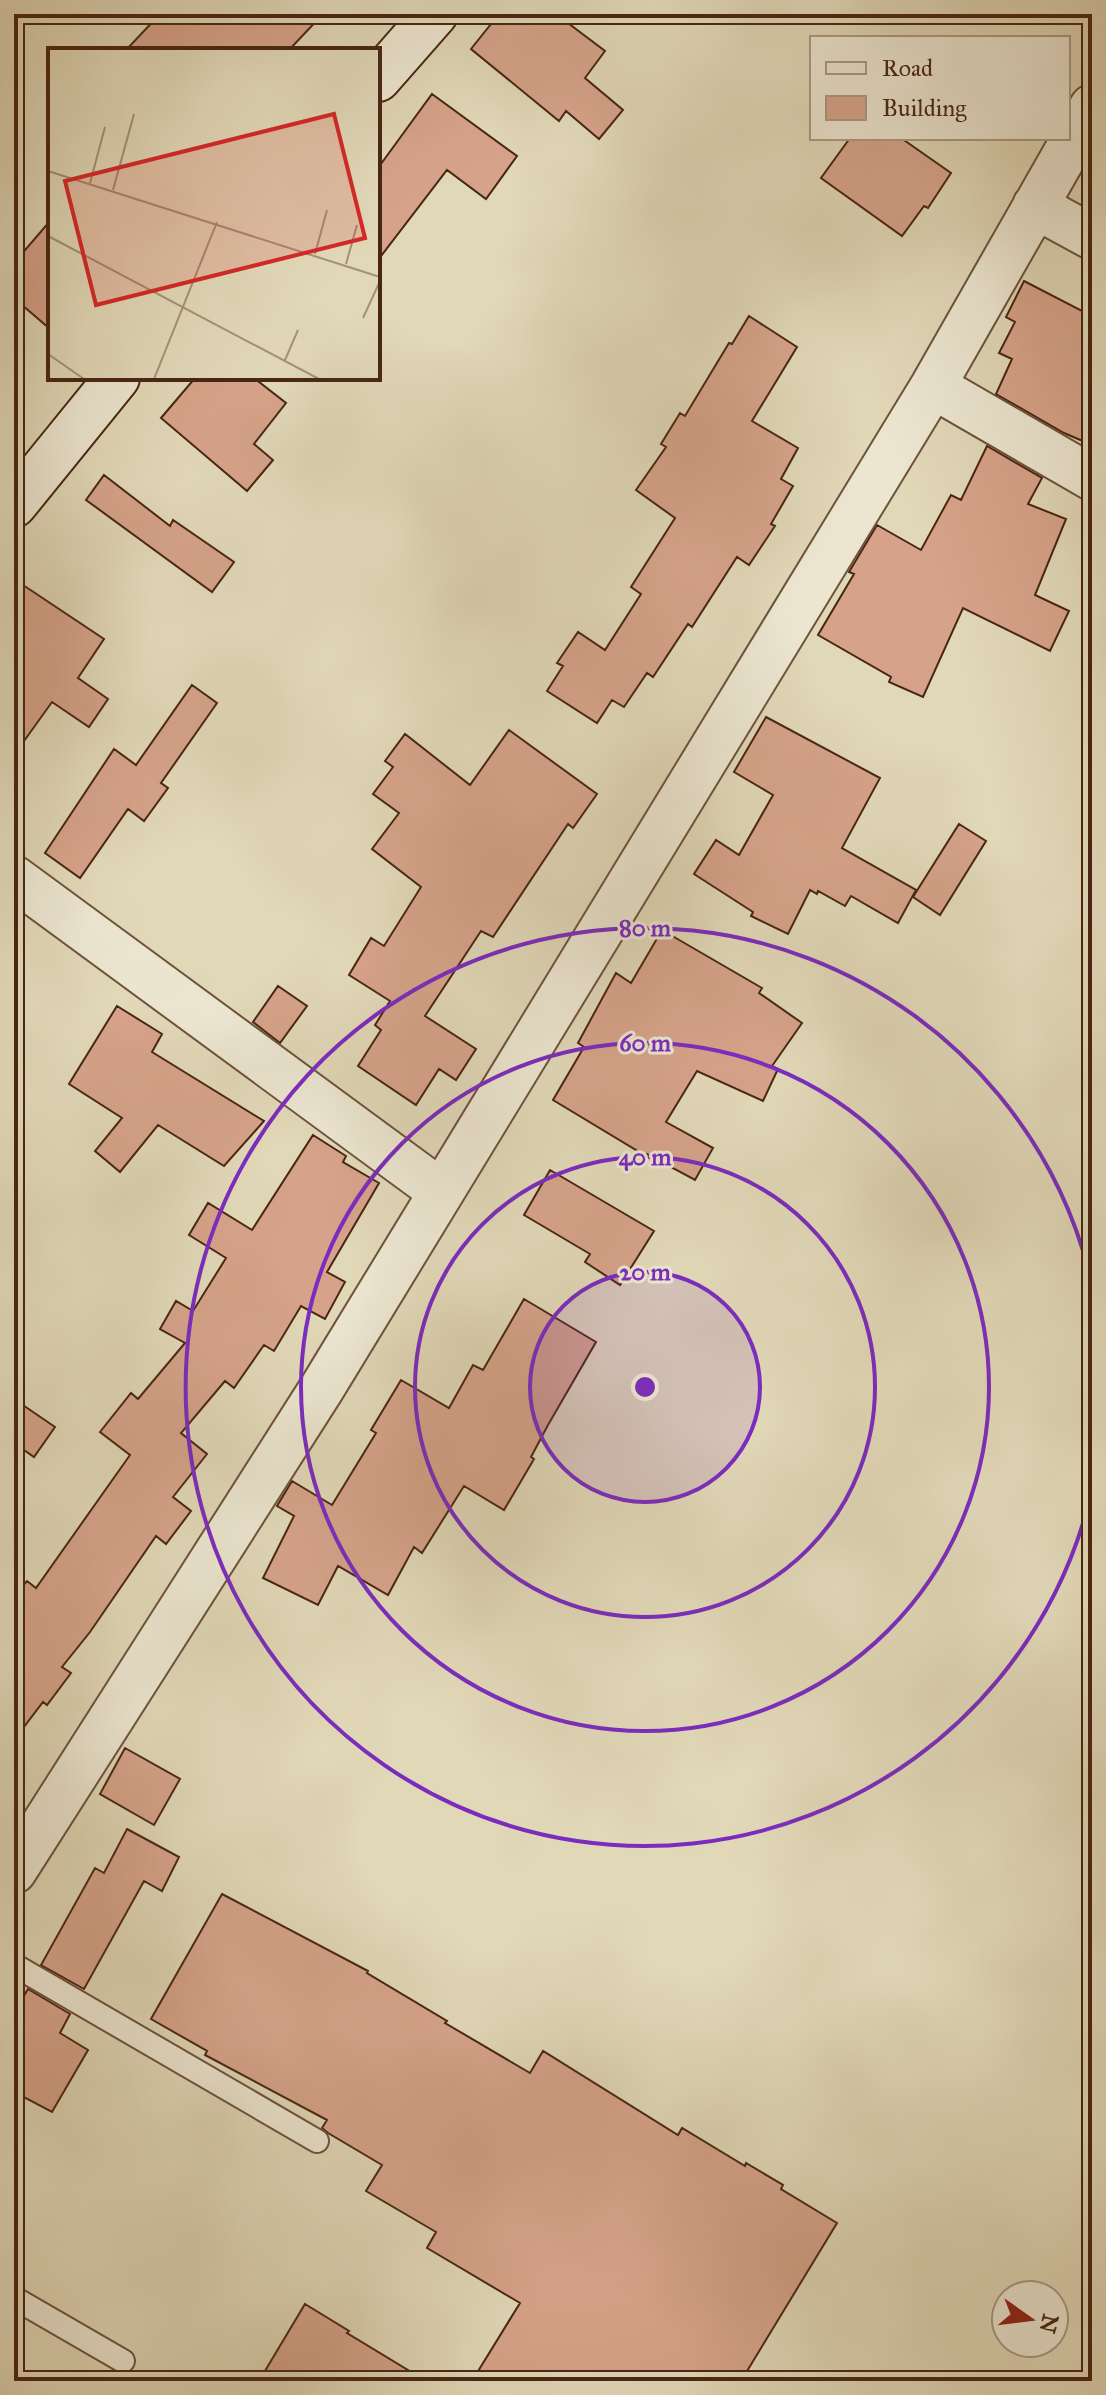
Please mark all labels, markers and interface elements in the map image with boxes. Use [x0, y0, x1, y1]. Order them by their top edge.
legend [810, 36, 1070, 140]
inset map [48, 48, 380, 380]
text: Road [882, 53, 933, 83]
text: Building [882, 93, 967, 123]
text: 80 m [619, 913, 672, 943]
text: 60 m [619, 1028, 672, 1058]
text: 40 m [619, 1142, 672, 1172]
text: 20 m [619, 1257, 671, 1287]
centre of rings [631, 1373, 659, 1401]
north arrow [990, 2279, 1070, 2359]
text: N [1033, 2311, 1064, 2336]

